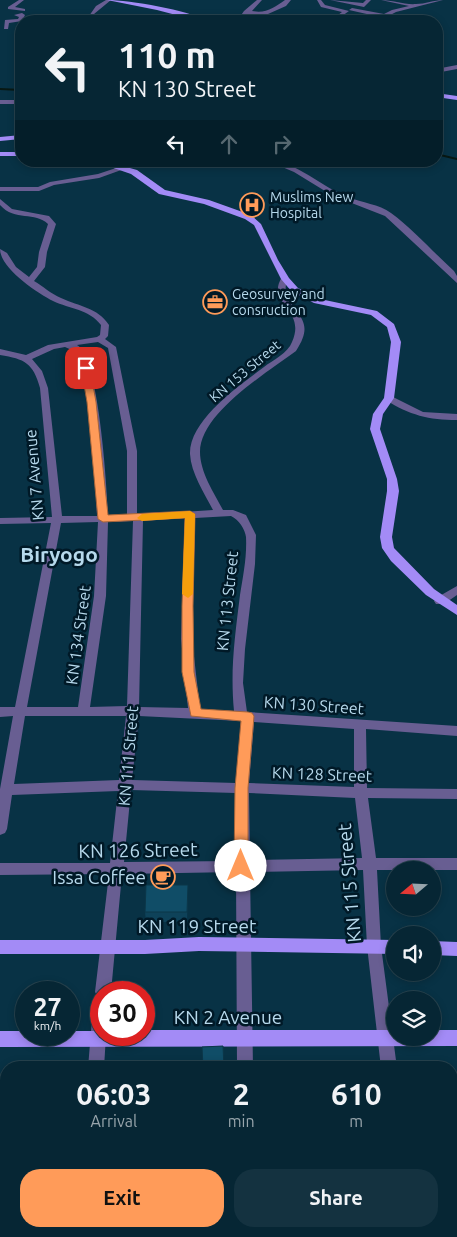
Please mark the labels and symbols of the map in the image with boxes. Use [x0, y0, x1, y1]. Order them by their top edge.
place label: Muslims New Hospital [270, 189, 353, 221]
hospital icon: Muslims New Hospital [239, 192, 265, 218]
place label: Geosurvey and consruction [232, 286, 325, 318]
office icon: Geosurvey and consruction [202, 289, 228, 315]
street label: KN 153 Street [206, 336, 284, 405]
pin [65, 347, 107, 389]
street label: KN 7 Avenue [21, 429, 47, 521]
district label: Biryogo [20, 542, 98, 566]
street label: KN 113 Street [213, 550, 241, 652]
street label: KN 134 Street [62, 583, 94, 686]
street label: KN 130 Street [263, 693, 365, 718]
street label: KN 111 Street [115, 705, 141, 807]
street label: KN 128 Street [272, 763, 373, 785]
street label: KN 115 Street [333, 822, 365, 943]
street label: KN 126 Street [78, 838, 198, 862]
position arrow [214, 839, 266, 891]
north arrow [386, 861, 441, 916]
cafe icon: Issa Coffee [150, 864, 176, 890]
place label: Issa Coffee [52, 866, 146, 888]
street label: KN 119 Street [137, 915, 257, 937]
speed limit sign: 30 [90, 981, 155, 1046]
street label: KN 2 Avenue [174, 1006, 282, 1028]

